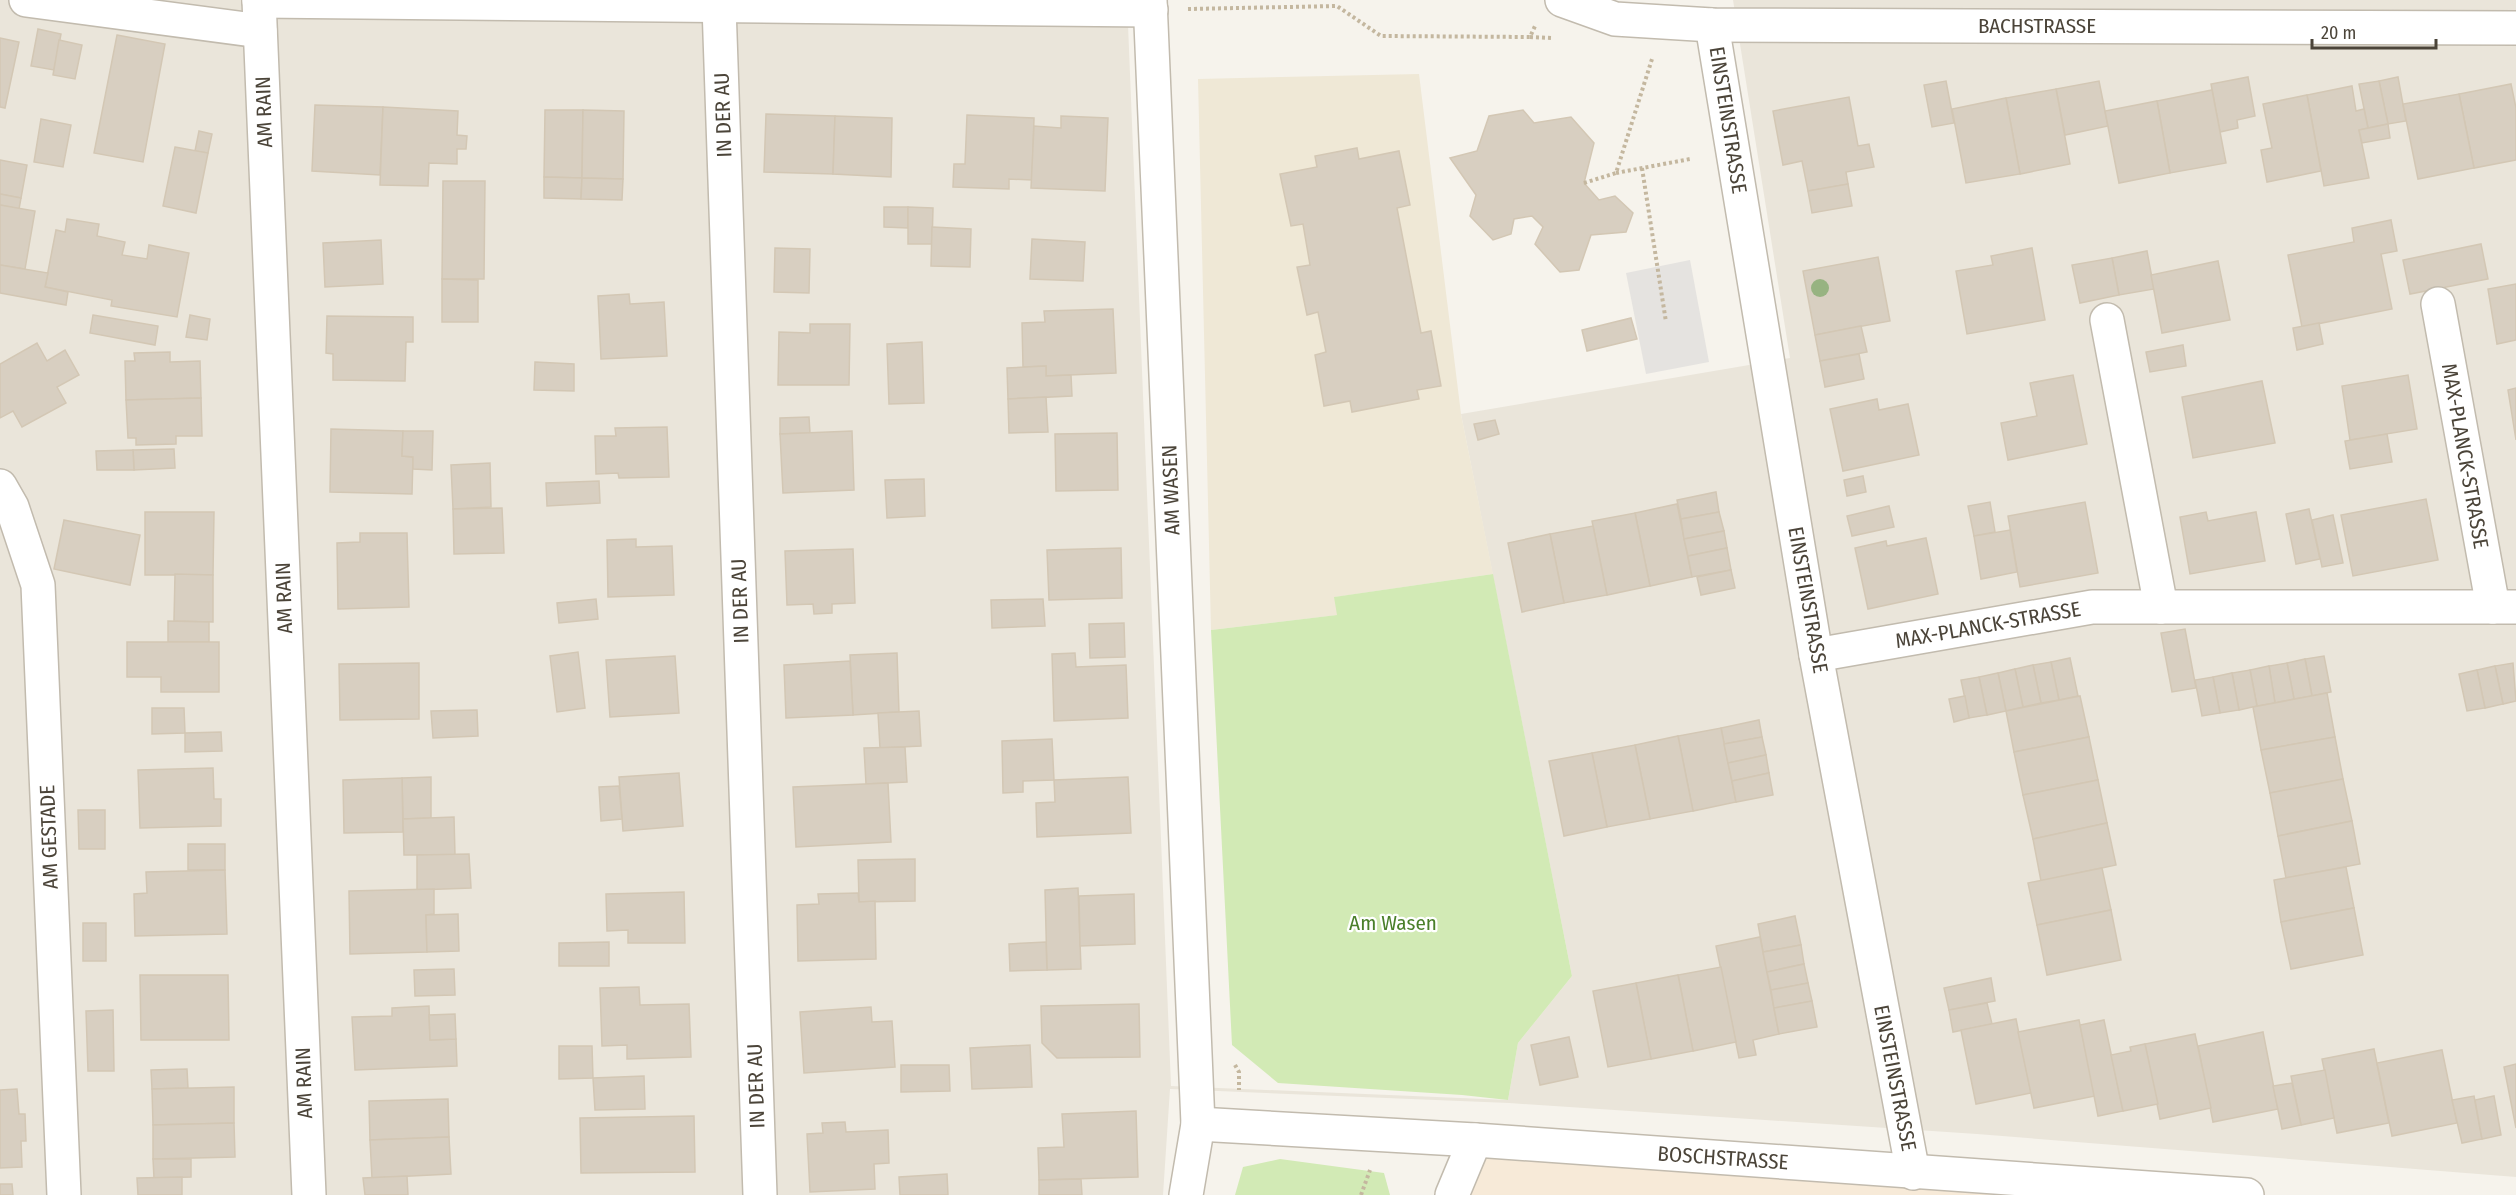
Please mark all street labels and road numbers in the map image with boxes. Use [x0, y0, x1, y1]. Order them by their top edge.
street label: BACHSTRASSE [1978, 13, 2096, 39]
street label: EINSTEINSTRASSE [1704, 45, 1752, 195]
street label: IN DER AU [709, 72, 737, 158]
street label: AM RAIN [250, 76, 278, 148]
street label: MAX-PLANCK-STRASSE [2436, 361, 2494, 551]
street label: AM WASEN [1156, 444, 1186, 536]
street label: EINSTEINSTRASSE [1782, 525, 1834, 676]
street label: IN DER AU [726, 558, 754, 644]
street label: AM RAIN [270, 562, 298, 634]
street label: MAX-PLANCK-STRASSE [1893, 596, 2083, 654]
street label: AM GESTADE [34, 784, 64, 890]
street label: EINSTEINSTRASSE [1868, 1003, 1922, 1153]
street label: IN DER AU [742, 1043, 770, 1129]
street label: AM RAIN [290, 1047, 318, 1119]
street label: BOSCHSTRASSE [1657, 1140, 1789, 1176]

